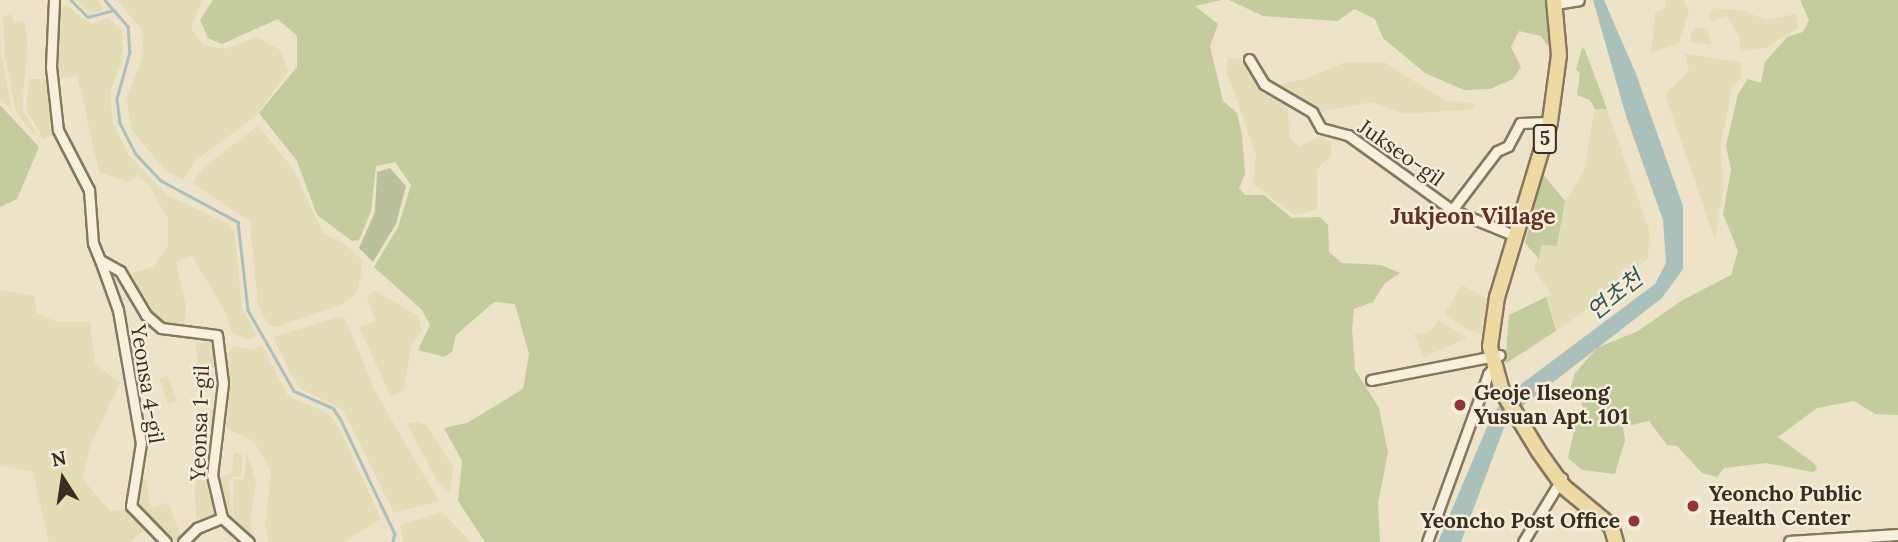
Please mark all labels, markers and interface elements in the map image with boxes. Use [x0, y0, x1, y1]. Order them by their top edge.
street label: Jukseo-gil [1353, 114, 1449, 192]
road number: 5 [1533, 124, 1557, 154]
district label: Jukjeon Village [1390, 202, 1556, 230]
water label: 연초천 [1582, 264, 1648, 326]
street label: Yeonsa 4-gil [125, 323, 169, 445]
street label: Yeonsa 1-gil [185, 365, 215, 481]
place label: Geoje Ilseong Yusuan Apt. 101 [1474, 380, 1629, 430]
marker: Geoje Ilseong Yusuan Apt. 101 [1452, 397, 1468, 413]
north arrow [28, 444, 98, 514]
text: N [49, 445, 68, 472]
place label: Yeoncho Public Health Center [1709, 481, 1862, 531]
marker: Yeoncho Public Health Center [1683, 496, 1703, 516]
place label: Yeoncho Post Office [1420, 508, 1620, 534]
marker: Yeoncho Post Office [1626, 513, 1642, 529]

